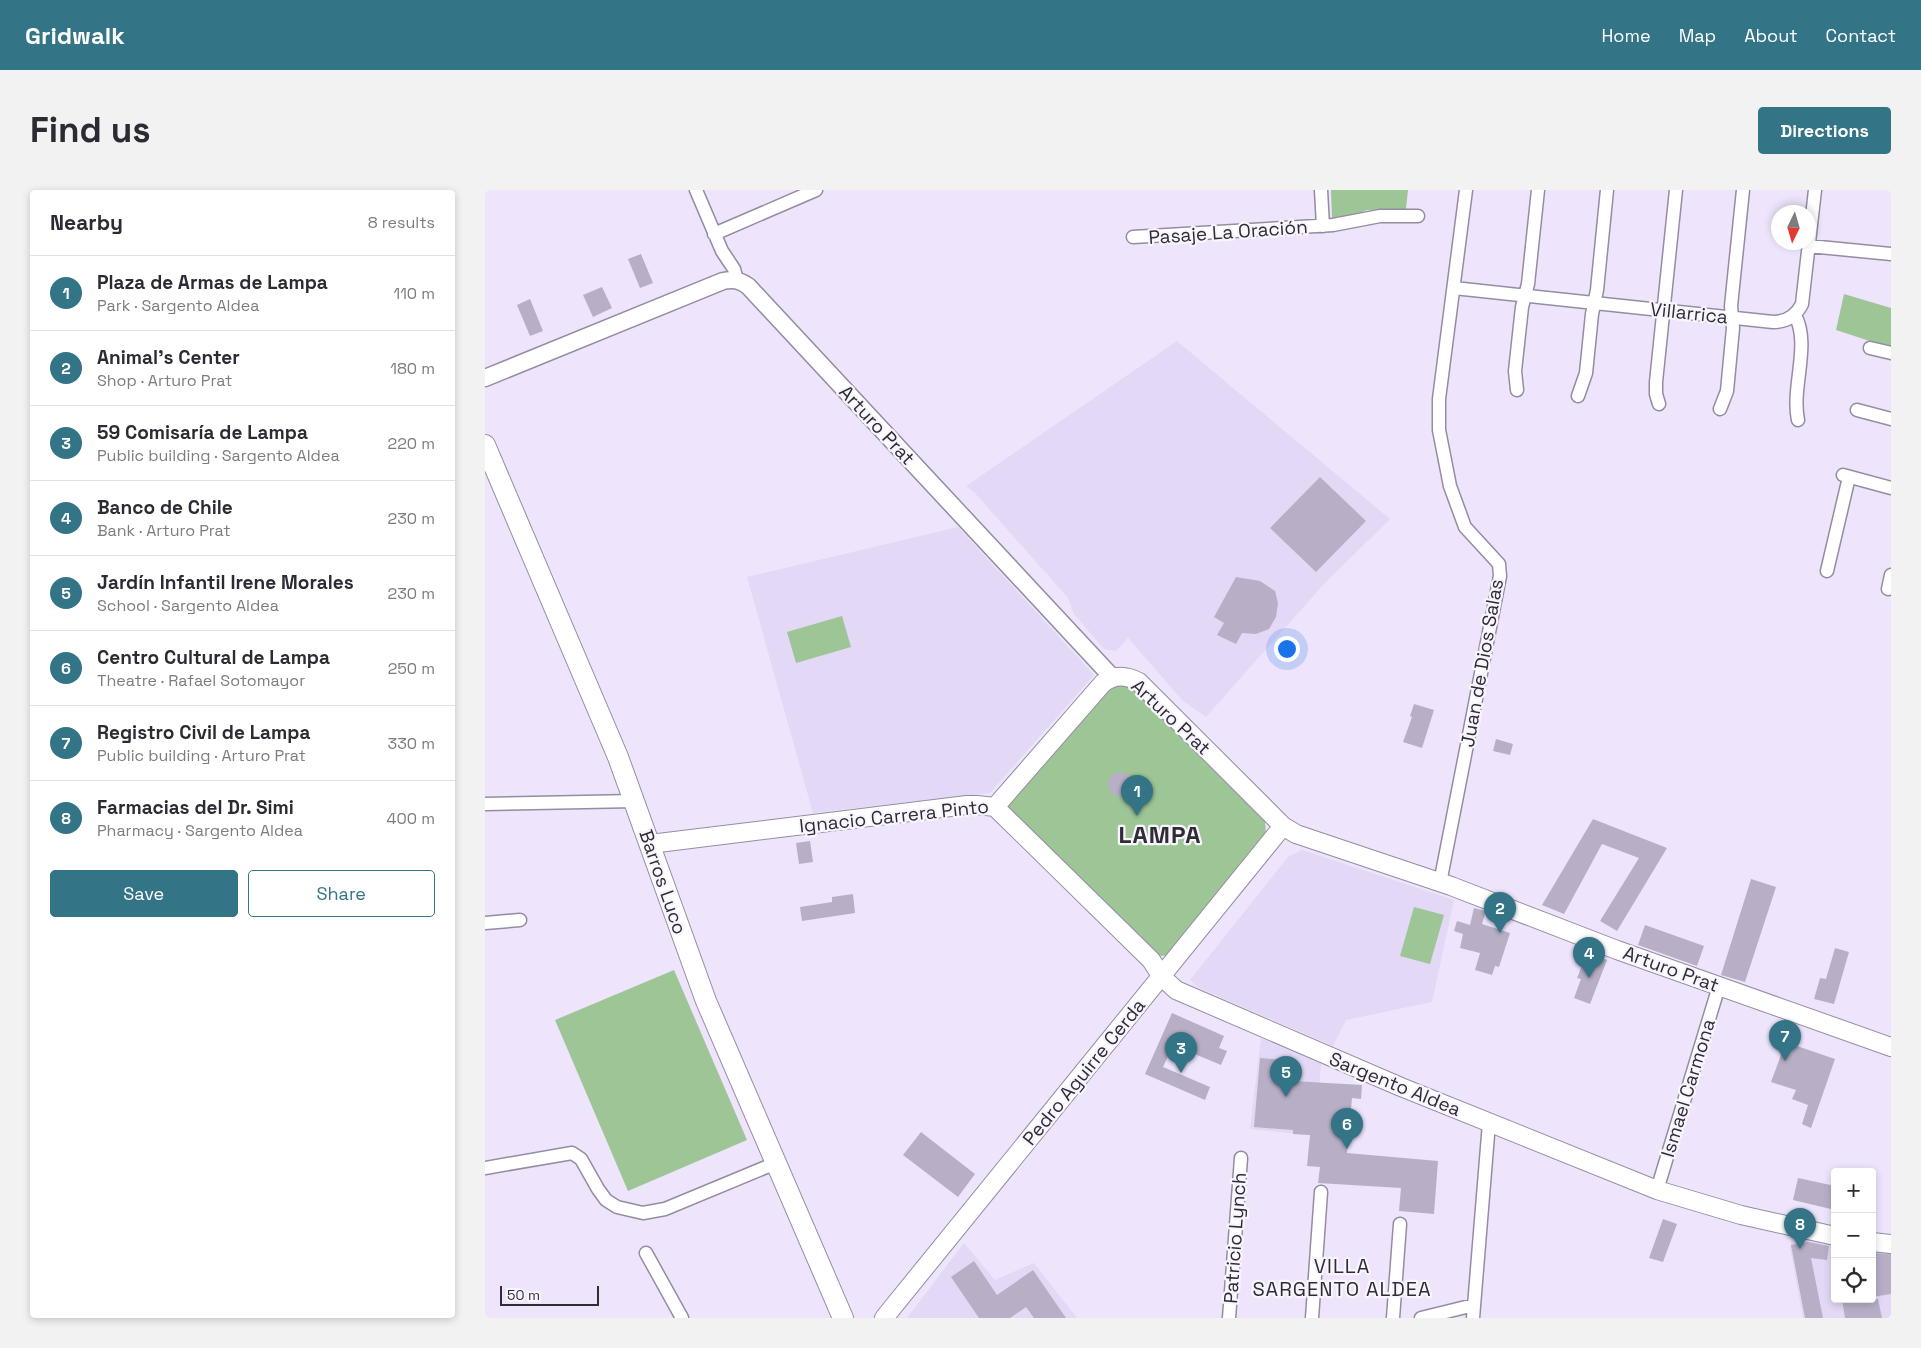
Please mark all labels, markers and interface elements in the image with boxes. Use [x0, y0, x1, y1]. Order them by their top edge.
text: Gridwalk [25, 20, 125, 51]
text: Home [1602, 24, 1651, 47]
text: Map [1679, 24, 1716, 47]
text: About [1744, 24, 1798, 47]
text: Contact [1826, 24, 1896, 47]
button: Directions [1758, 107, 1891, 154]
text: Find us [30, 108, 151, 152]
north arrow [1771, 205, 1816, 250]
text: Nearby [50, 209, 123, 236]
text: 8 results [368, 212, 435, 233]
street label: Pasaje La Oración [1148, 214, 1308, 250]
text: Plaza de Armas de Lampa [97, 270, 328, 295]
text: 1 [62, 283, 70, 304]
text: 110 m [393, 283, 435, 304]
text: Park · Sargento Aldea [97, 295, 259, 316]
street label: Villarrica [1649, 296, 1729, 330]
text: Animal's Center [97, 345, 240, 370]
text: 2 [61, 358, 71, 379]
text: 180 m [390, 358, 435, 379]
text: Shop · Arturo Prat [97, 370, 232, 391]
street label: Arturo Prat [834, 380, 920, 470]
text: 59 Comisaría de Lampa [97, 420, 308, 445]
text: 3 [61, 433, 71, 454]
text: 220 m [388, 433, 435, 454]
text: Public building · Sargento Aldea [97, 445, 340, 466]
text: Banco de Chile [97, 495, 233, 520]
text: 4 [61, 508, 71, 529]
text: 230 m [388, 508, 435, 529]
text: Bank · Arturo Prat [97, 520, 231, 541]
text: Jardín Infantil Irene Morales [97, 570, 354, 595]
street label: Juan de Dios Salas [1455, 577, 1509, 749]
text: 5 [61, 583, 71, 604]
text: 230 m [388, 583, 435, 604]
text: School · Sargento Aldea [97, 595, 279, 616]
your location [1274, 636, 1300, 662]
text: Centro Cultural de Lampa [97, 645, 330, 670]
text: 6 [61, 658, 71, 679]
text: 250 m [388, 658, 435, 679]
text: Theatre · Rafael Sotomayor [97, 670, 305, 691]
street label: Arturo Prat [1126, 674, 1216, 760]
text: Registro Civil de Lampa [97, 720, 310, 745]
text: 7 [62, 733, 70, 754]
text: 330 m [388, 733, 435, 754]
text: Public building · Arturo Prat [97, 745, 306, 766]
pin: 1 [1121, 775, 1153, 816]
street label: Ignacio Carrera Pinto [798, 794, 990, 838]
text: Farmacias del Dr. Simi [97, 795, 294, 820]
text: 8 [61, 808, 71, 829]
text: 400 m [387, 808, 435, 829]
district label: LAMPA [1119, 819, 1201, 850]
text: Pharmacy · Sargento Aldea [97, 820, 303, 841]
street label: Barros Luco [633, 826, 693, 938]
button: Save [50, 870, 238, 917]
button: Share [248, 870, 435, 917]
pin: 2 [1484, 892, 1516, 933]
pin: 4 [1573, 937, 1605, 978]
street label: Arturo Prat [1620, 940, 1722, 998]
street label: Pedro Aguirre Cerda [1017, 993, 1151, 1151]
street label: Ismael Carmona [1655, 1016, 1721, 1160]
pin: 7 [1769, 1020, 1801, 1061]
pin: 3 [1165, 1032, 1197, 1073]
street label: Sargento Aldea [1325, 1046, 1465, 1122]
pin: 5 [1270, 1056, 1302, 1097]
pin: 6 [1331, 1108, 1363, 1149]
map controls [1831, 1168, 1876, 1303]
button: + [1831, 1168, 1876, 1213]
street label: Patricio Lynch [1218, 1172, 1252, 1304]
pin: 8 [1784, 1208, 1816, 1249]
button: − [1831, 1213, 1876, 1258]
district label: VILLA SARGENTO ALDEA [1252, 1253, 1432, 1302]
button: locate [1831, 1258, 1876, 1303]
scale bar [500, 1283, 599, 1306]
text: 50 m [507, 1286, 540, 1304]

